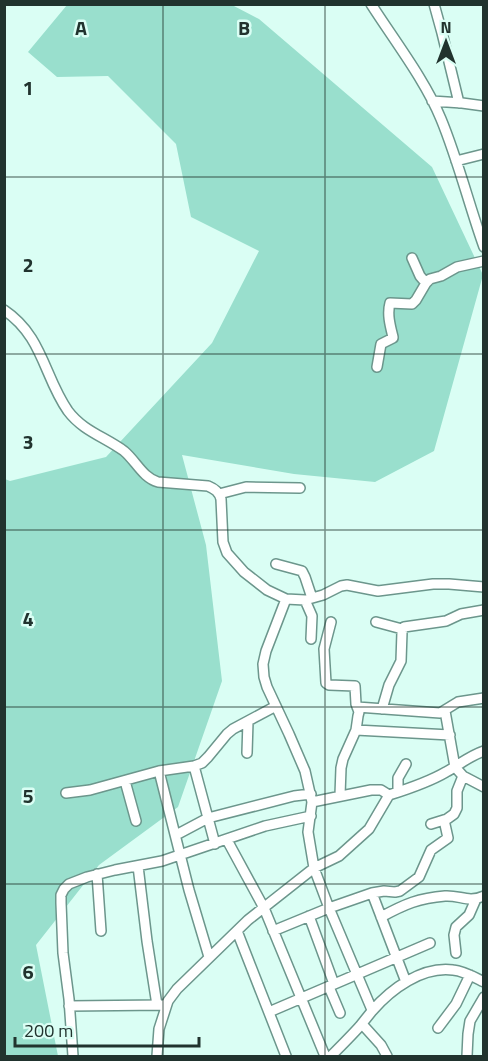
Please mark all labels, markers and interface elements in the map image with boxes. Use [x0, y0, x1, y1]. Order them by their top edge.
text: A [75, 12, 87, 43]
text: B [238, 12, 250, 43]
north arrow [416, 12, 476, 72]
text: N [440, 15, 452, 39]
text: 1 [22, 72, 34, 103]
text: 2 [22, 249, 34, 280]
text: 3 [22, 426, 34, 457]
text: 4 [22, 603, 34, 634]
text: 5 [22, 780, 34, 811]
text: 6 [22, 956, 34, 987]
scale bar [15, 1010, 200, 1048]
text: 200 m [24, 1017, 73, 1044]

